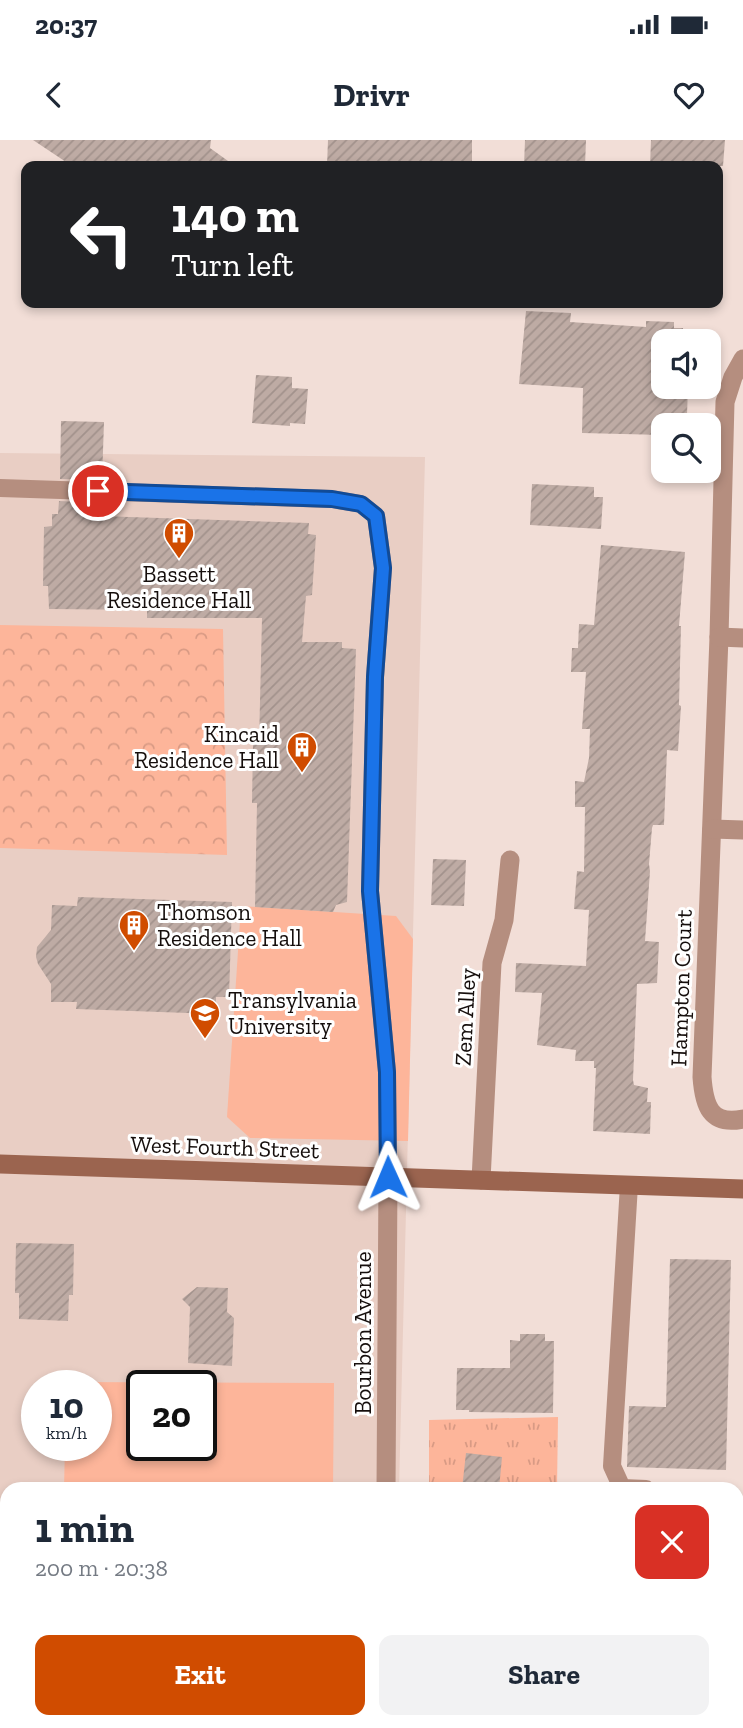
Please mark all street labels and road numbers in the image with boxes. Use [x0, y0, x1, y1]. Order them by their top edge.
street label: Hampton Court [664, 908, 698, 1067]
street label: Zem Alley [448, 967, 482, 1067]
street label: West Fourth Street [130, 1130, 320, 1164]
street label: Bourbon Avenue [349, 1252, 377, 1414]

